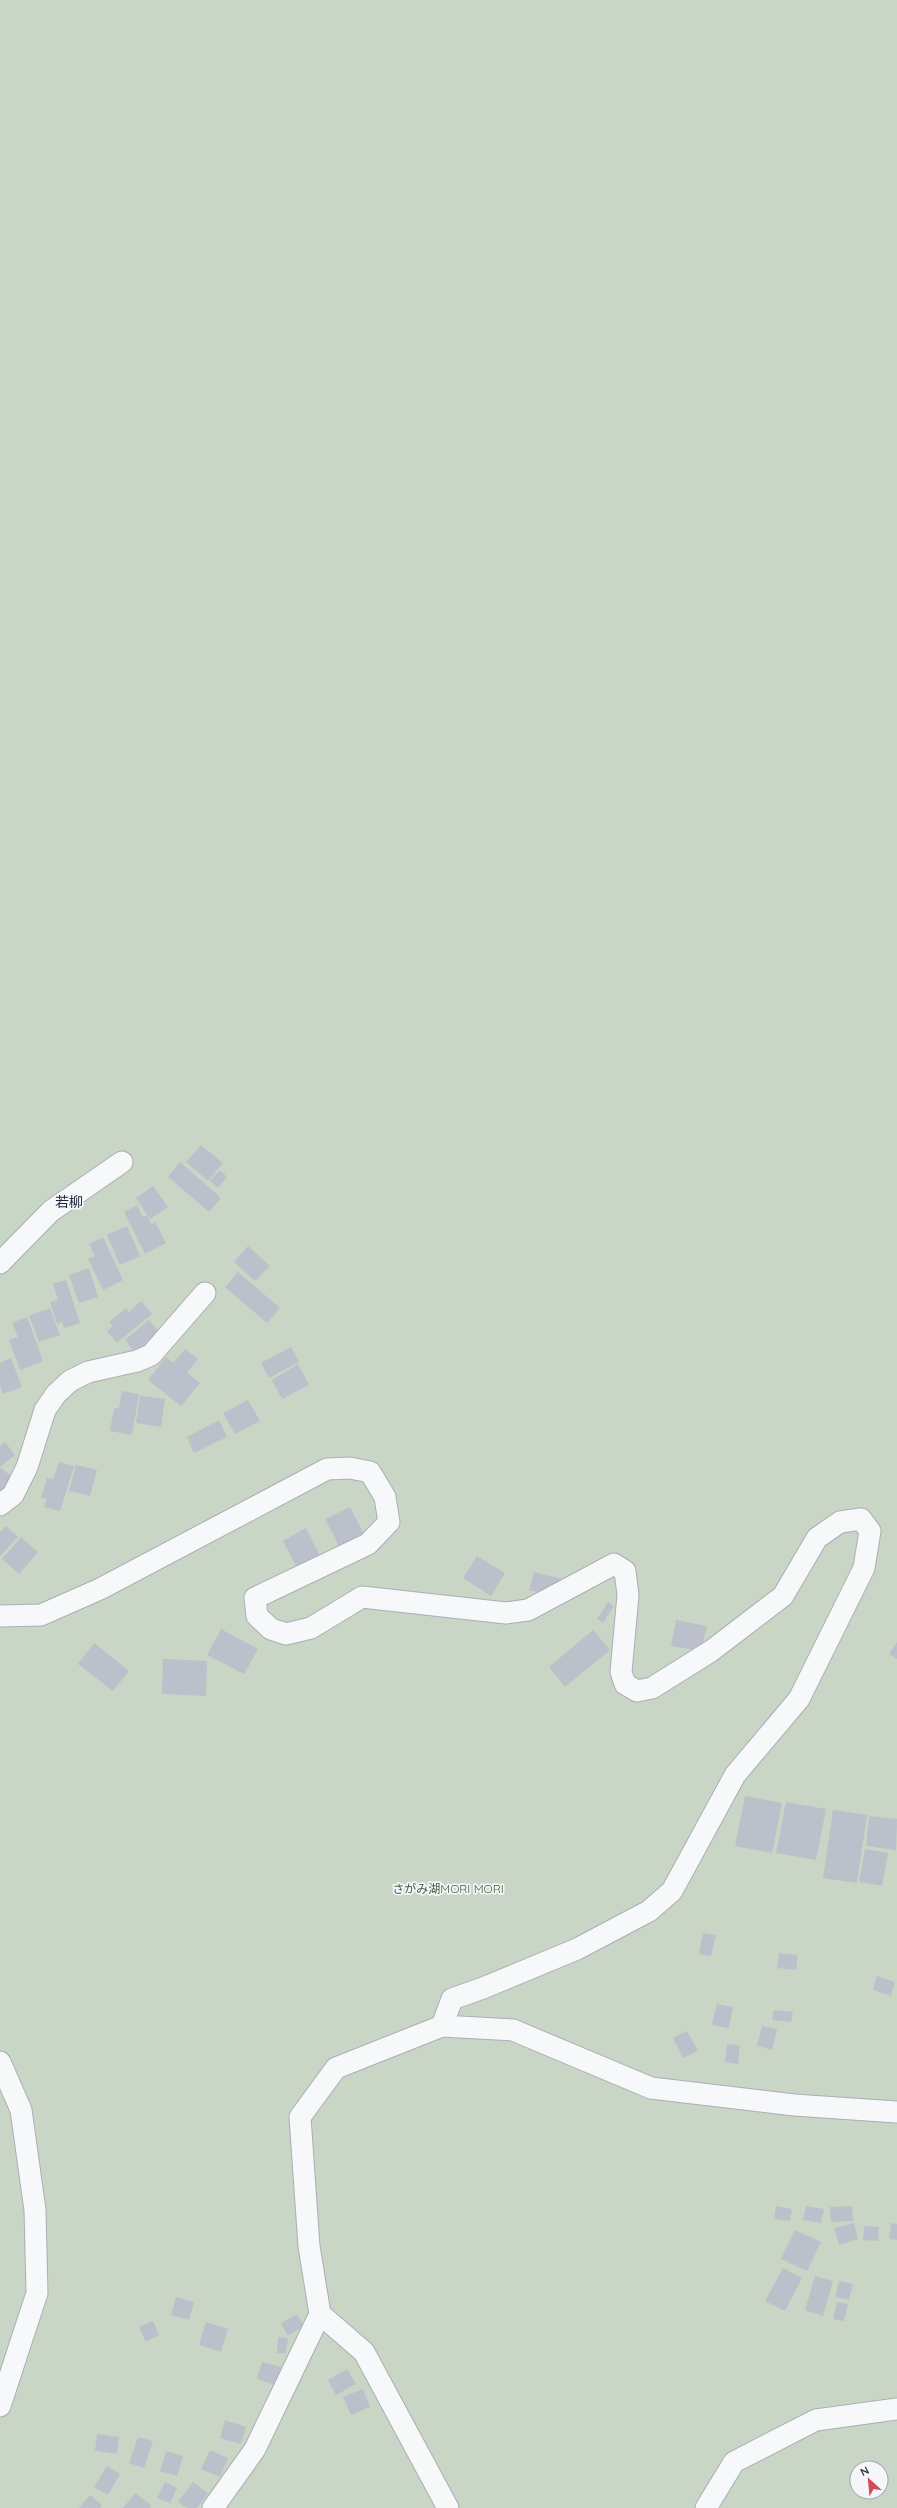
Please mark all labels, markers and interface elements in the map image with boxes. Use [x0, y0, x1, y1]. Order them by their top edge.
district label: 若柳 [55, 1193, 83, 1211]
park label: さがみ湖MORI MORI [392, 1881, 504, 1896]
north arrow [849, 2460, 889, 2500]
text: N [858, 2463, 871, 2479]

